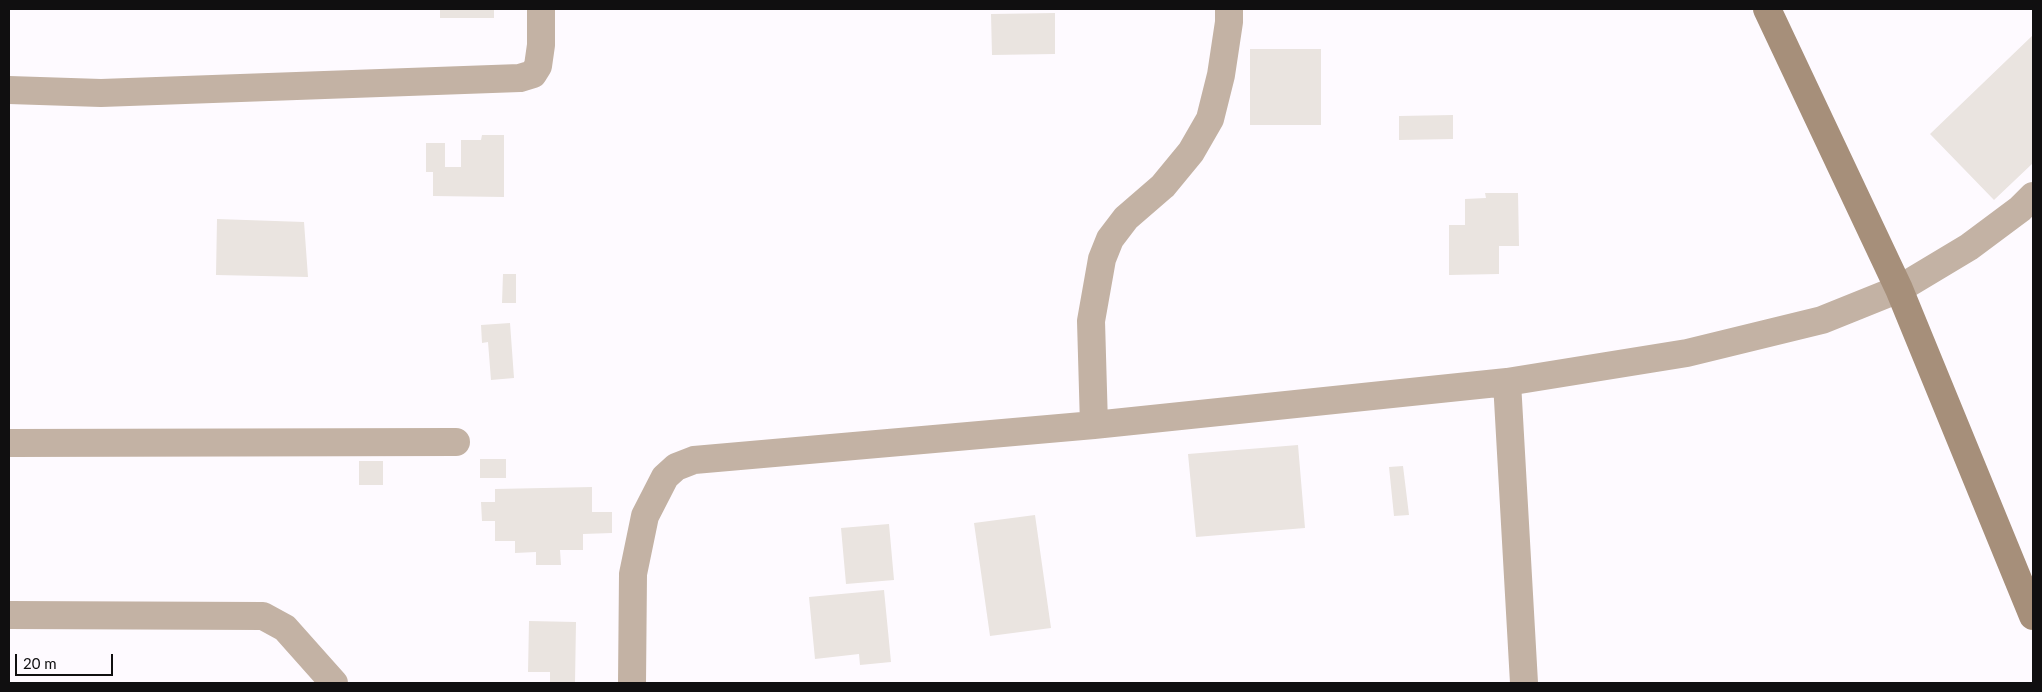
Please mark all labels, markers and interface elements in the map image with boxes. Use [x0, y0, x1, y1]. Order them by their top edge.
scale bar [18, 644, 115, 676]
text: 20 m [23, 654, 57, 672]

